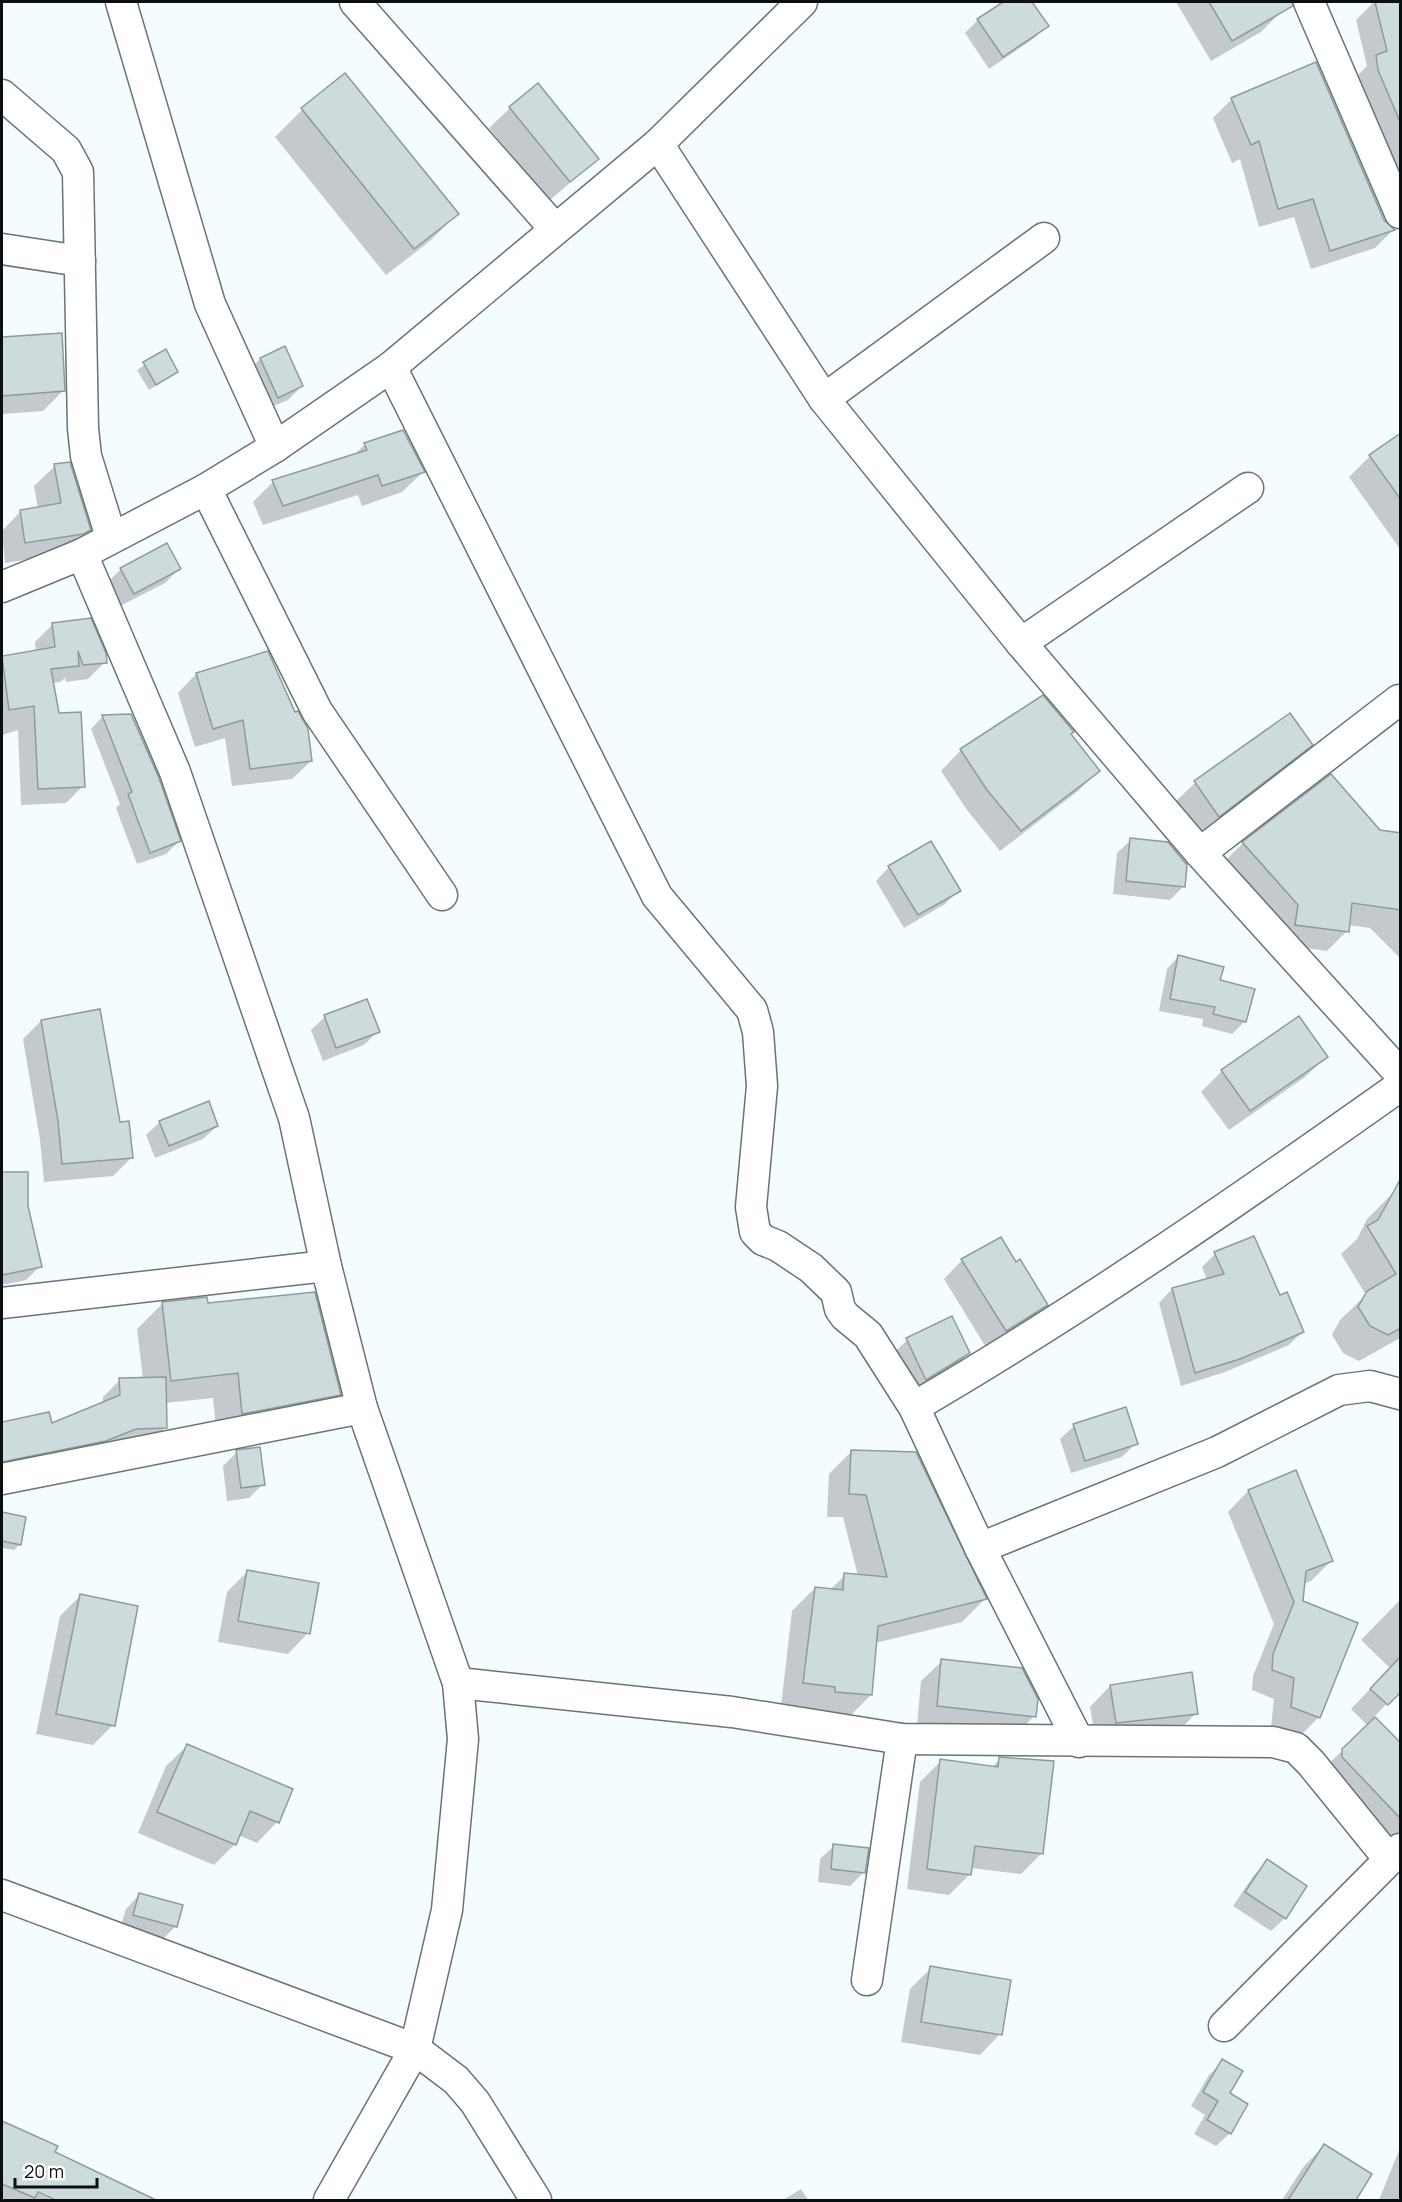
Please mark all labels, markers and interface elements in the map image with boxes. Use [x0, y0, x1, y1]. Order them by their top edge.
scale bar [15, 2151, 98, 2189]
text: 20 m [24, 2159, 64, 2183]

